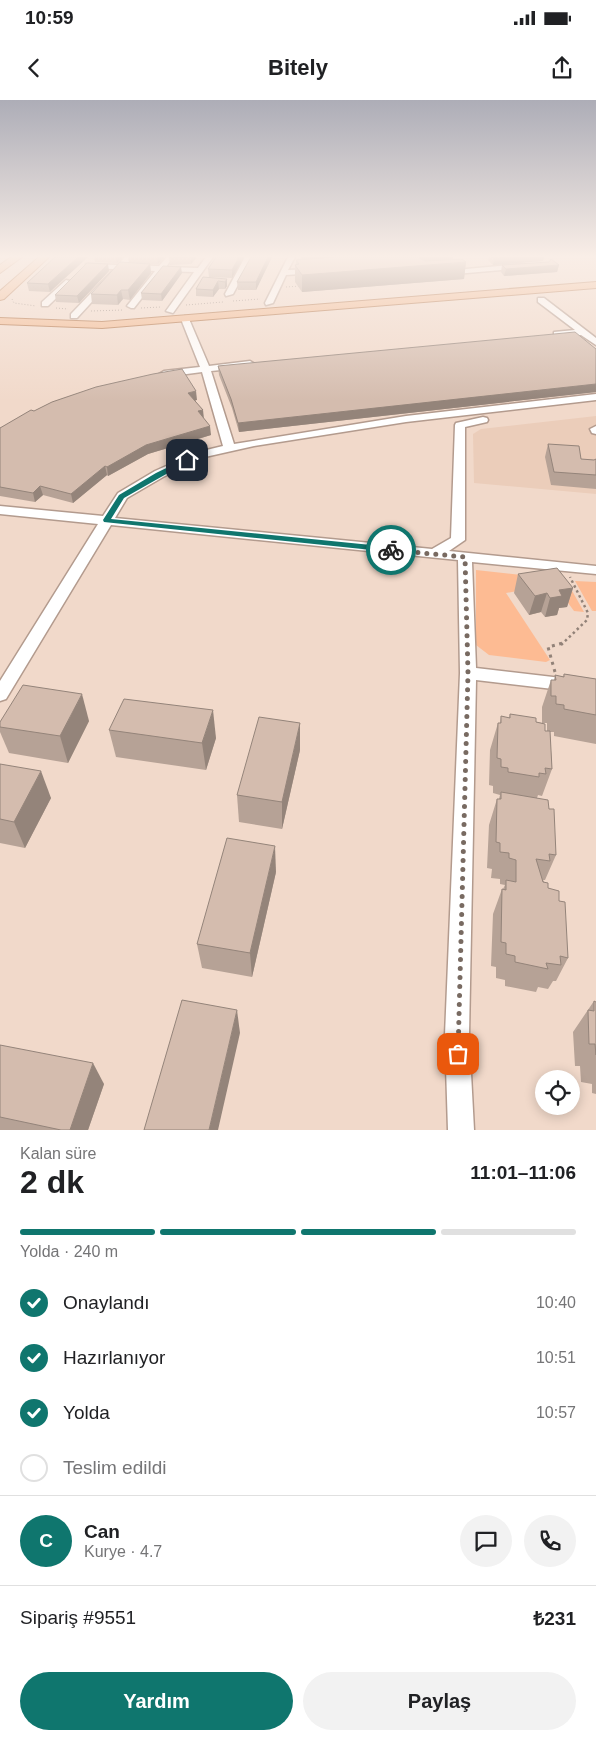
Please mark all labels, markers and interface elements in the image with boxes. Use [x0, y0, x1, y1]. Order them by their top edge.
text: 10:59 [25, 7, 74, 28]
icon: back [20, 54, 48, 82]
icon: share [548, 54, 576, 82]
text: Bitely [268, 55, 328, 80]
pin [166, 439, 208, 481]
icon: home [173, 446, 201, 474]
courier [366, 525, 416, 575]
icon: bike [377, 536, 405, 564]
pin [437, 1033, 479, 1075]
icon: bag [444, 1040, 472, 1068]
map controls [535, 1070, 580, 1115]
button: locate [535, 1070, 580, 1115]
text: Kalan süre [20, 1145, 97, 1162]
text: 11:01–11:06 [470, 1162, 576, 1183]
text: 2 dk [20, 1164, 84, 1200]
text: Yolda · 240 m [20, 1243, 118, 1260]
icon: check [20, 1289, 48, 1317]
text: Onaylandı [63, 1292, 150, 1313]
text: 10:40 [536, 1294, 576, 1311]
icon: check [20, 1344, 48, 1372]
text: Hazırlanıyor [63, 1347, 165, 1368]
text: 10:51 [536, 1349, 576, 1366]
icon: check [20, 1399, 48, 1427]
text: Yolda [63, 1402, 110, 1423]
text: 10:57 [536, 1404, 576, 1421]
text: Teslim edildi [63, 1457, 166, 1478]
button: chat [460, 1515, 512, 1567]
button: phone [524, 1515, 576, 1567]
text: Can [84, 1521, 120, 1542]
text: C [39, 1530, 53, 1551]
text: Kurye · 4.7 [84, 1543, 162, 1560]
text: Sipariş #9551 [20, 1607, 136, 1628]
text: ₺231 [533, 1608, 576, 1629]
button: Yardım [20, 1672, 293, 1730]
button: Paylaş [303, 1672, 576, 1730]

